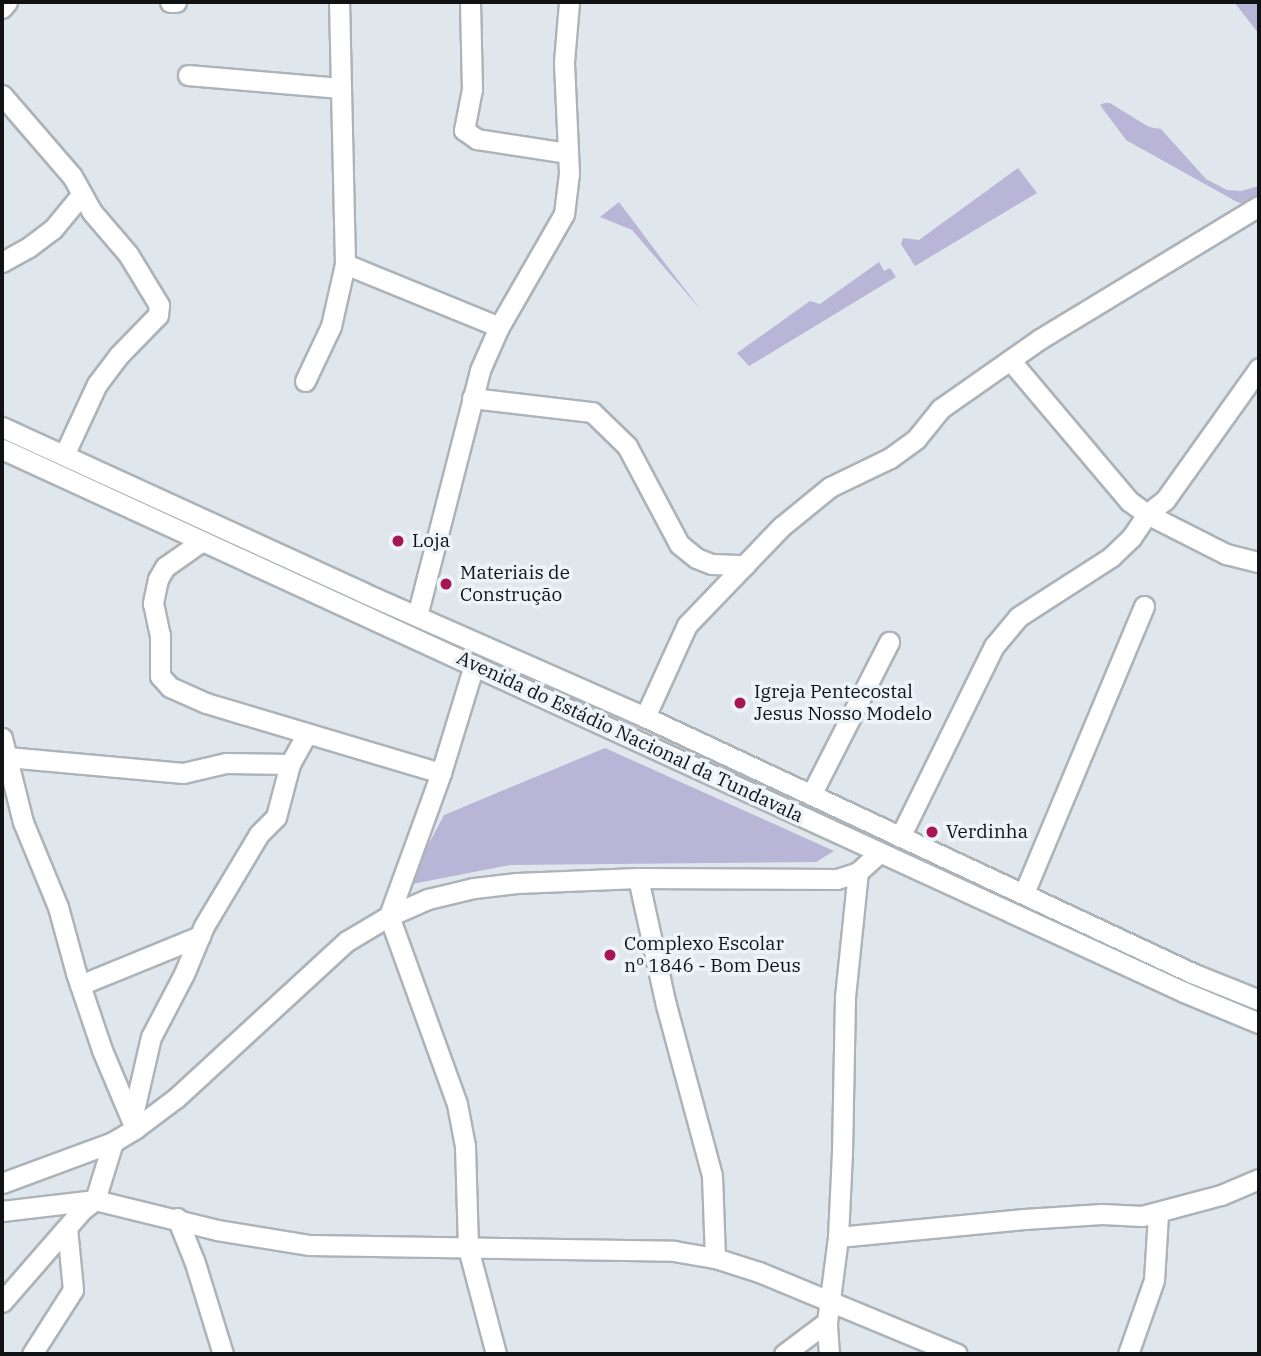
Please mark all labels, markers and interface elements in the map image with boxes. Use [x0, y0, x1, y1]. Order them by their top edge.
place label: Loja [412, 530, 450, 552]
marker: Loja [390, 533, 406, 549]
place label: Materiais de Construção [460, 562, 570, 606]
marker: Materiais de Construção [438, 576, 454, 592]
street label: Avenida do Estádio Nacional da Tundavala [453, 647, 807, 827]
place label: Igreja Pentecostal Jesus Nosso Modelo [754, 681, 932, 725]
marker: Igreja Pentecostal Jesus Nosso Modelo [732, 695, 748, 711]
place label: Verdinha [946, 821, 1028, 843]
marker: Verdinha [924, 824, 940, 840]
place label: Complexo Escolar nº 1846 - Bom Deus [624, 933, 801, 977]
marker: Complexo Escolar nº 1846 - Bom Deus [602, 947, 618, 963]

